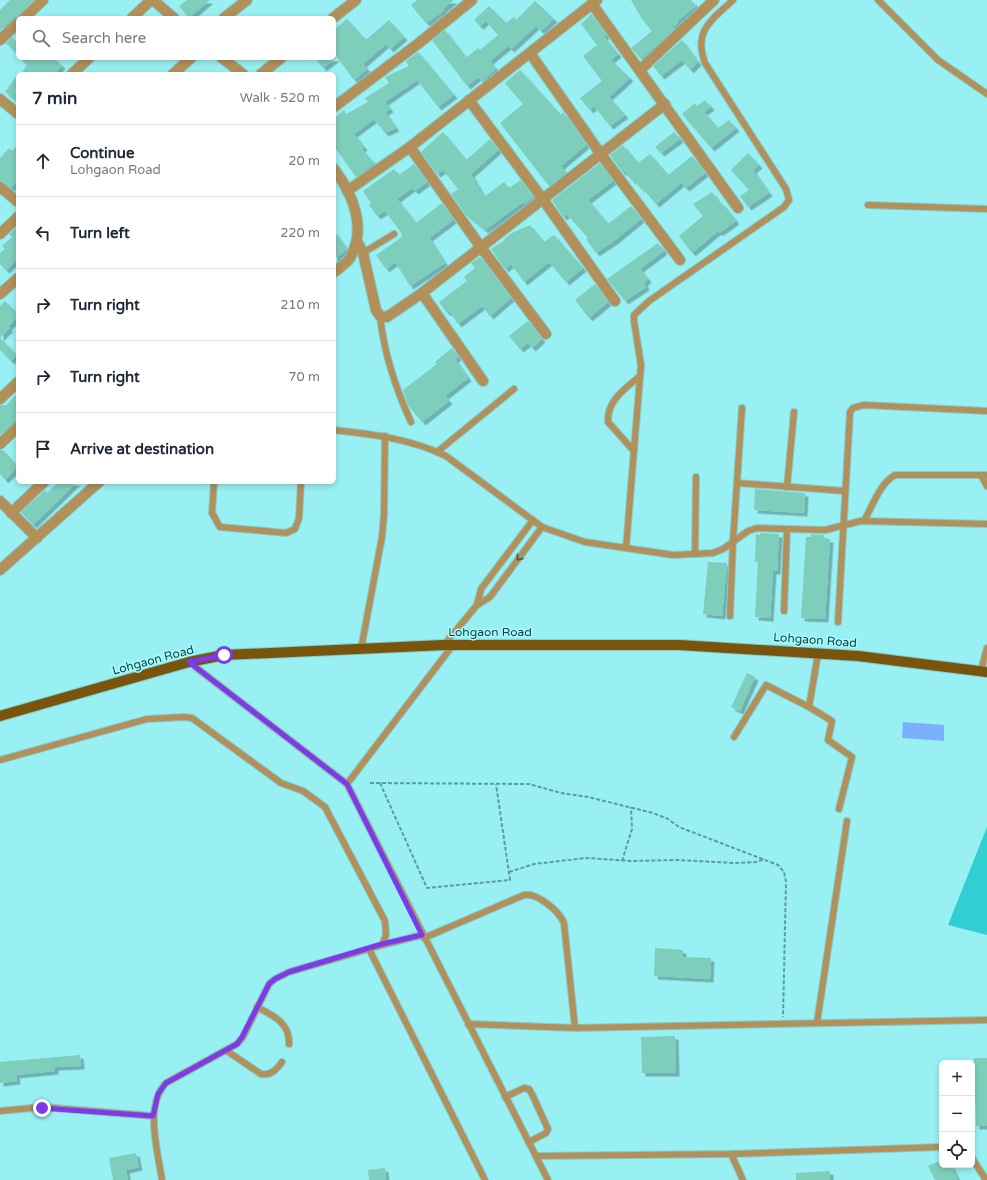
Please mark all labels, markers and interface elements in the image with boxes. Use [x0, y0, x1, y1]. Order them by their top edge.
search box [16, 16, 336, 60]
icon: search [30, 27, 52, 49]
text: Search here [62, 29, 146, 47]
text: 7 min [32, 88, 77, 109]
text: Walk · 520 m [240, 90, 320, 106]
text: Continue [70, 144, 134, 162]
icon: ahead [32, 150, 54, 172]
text: 20 m [288, 153, 320, 169]
text: Lohgaon Road [70, 162, 161, 178]
icon: left [32, 222, 54, 244]
text: Turn left [70, 224, 130, 242]
text: 220 m [280, 225, 320, 241]
icon: right [32, 294, 54, 316]
text: Turn right [70, 296, 140, 314]
text: 210 m [280, 297, 320, 313]
icon: right [32, 366, 54, 388]
text: Turn right [70, 368, 140, 386]
text: 70 m [288, 369, 320, 385]
icon: arrive [32, 438, 54, 460]
text: Arrive at destination [70, 440, 214, 458]
one-way arrow [517, 554, 524, 561]
street label: Lohgaon Road [448, 625, 532, 639]
street label: Lohgaon Road [773, 630, 857, 650]
street label: Lohgaon Road [111, 642, 195, 678]
route start [215, 646, 233, 664]
map controls [939, 1060, 975, 1168]
button: + [939, 1060, 975, 1096]
button: − [939, 1096, 975, 1132]
route end [33, 1099, 51, 1117]
button: locate [939, 1132, 975, 1168]

